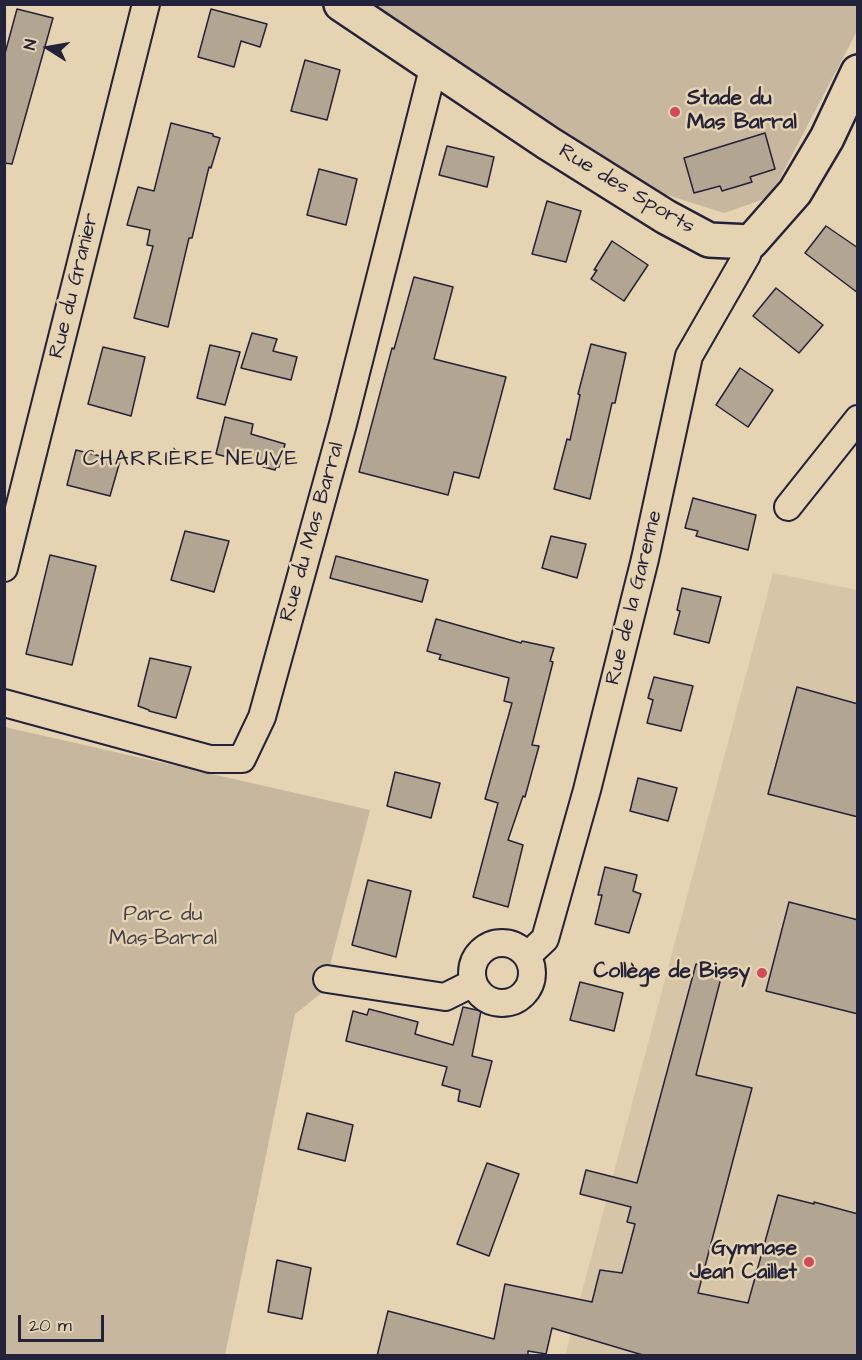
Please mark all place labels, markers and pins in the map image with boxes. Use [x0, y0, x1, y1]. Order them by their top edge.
place label: Stade du Mas Barral [687, 87, 797, 137]
marker: Stade du Mas Barral [668, 105, 682, 119]
place label: Collège de Bissy [594, 960, 750, 986]
marker: Collège de Bissy [755, 966, 769, 980]
place label: Gymnase Jean Caillet [690, 1237, 797, 1287]
marker: Gymnase Jean Caillet [802, 1255, 816, 1269]

